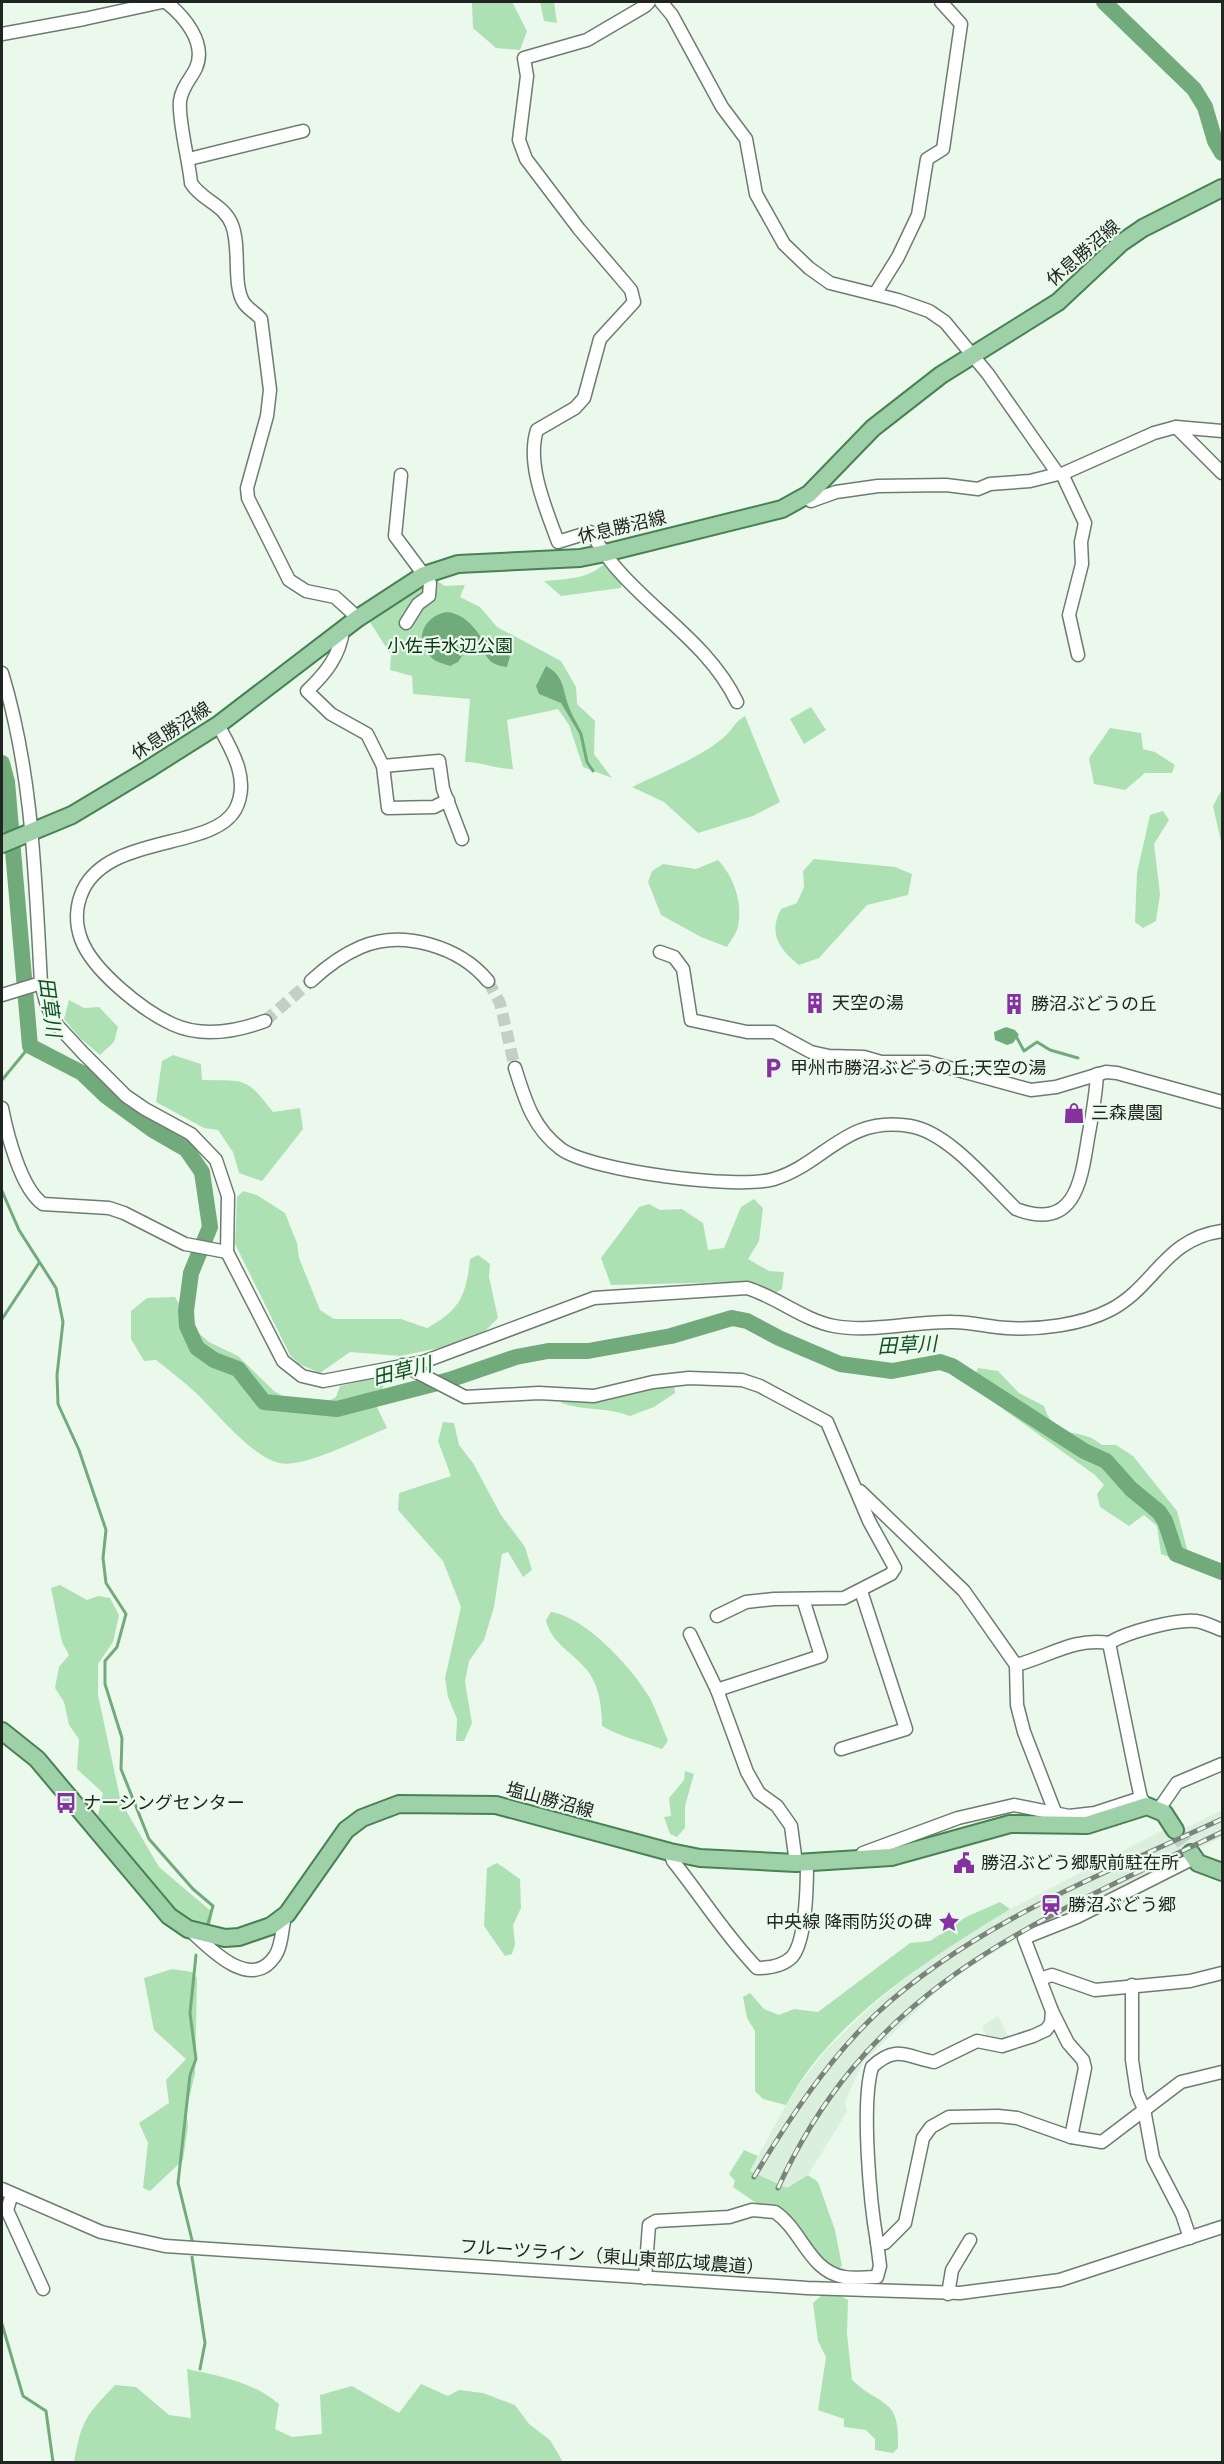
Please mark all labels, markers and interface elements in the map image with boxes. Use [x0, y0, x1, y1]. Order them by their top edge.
street label: 休息勝沼線 [1040, 213, 1125, 292]
street label: 休息勝沼線 [575, 503, 669, 550]
park label: 小佐手水辺公園 [387, 632, 513, 659]
street label: 休息勝沼線 [126, 695, 216, 766]
water label: 田草川 [31, 975, 70, 1041]
place label: 天空の湯 [832, 989, 904, 1016]
place label: 勝沼ぶどうの丘 [1031, 990, 1157, 1017]
building icon: 天空の湯 [803, 991, 827, 1015]
building icon: 勝沼ぶどうの丘 [1002, 992, 1026, 1016]
place label: 甲州市勝沼ぶどうの丘;天空の湯 [790, 1054, 1046, 1081]
parking icon: 甲州市勝沼ぶどうの丘;天空の湯 [761, 1056, 785, 1080]
place label: 三森農園 [1091, 1099, 1163, 1126]
shop icon: 三森農園 [1062, 1101, 1086, 1125]
water label: 田草川 [876, 1327, 940, 1362]
water label: 田草川 [369, 1348, 437, 1393]
street label: 塩山勝沼線 [503, 1775, 597, 1824]
place label: ナーシングセンター [83, 1789, 245, 1816]
bus stop icon: ナーシングセンター [54, 1791, 78, 1815]
place label: 勝沼ぶどう郷駅前駐在所 [981, 1849, 1179, 1876]
public building icon: 勝沼ぶどう郷駅前駐在所 [952, 1851, 976, 1875]
place label: 勝沼ぶどう郷 [1068, 1891, 1176, 1918]
station icon: 勝沼ぶどう郷 [1039, 1893, 1063, 1917]
place label: 中央線 降雨防災の碑 [766, 1908, 932, 1935]
place icon: 中央線 降雨防災の碑 [937, 1910, 961, 1934]
street label: フルーツライン（東山東部広域農道） [459, 2232, 765, 2281]

